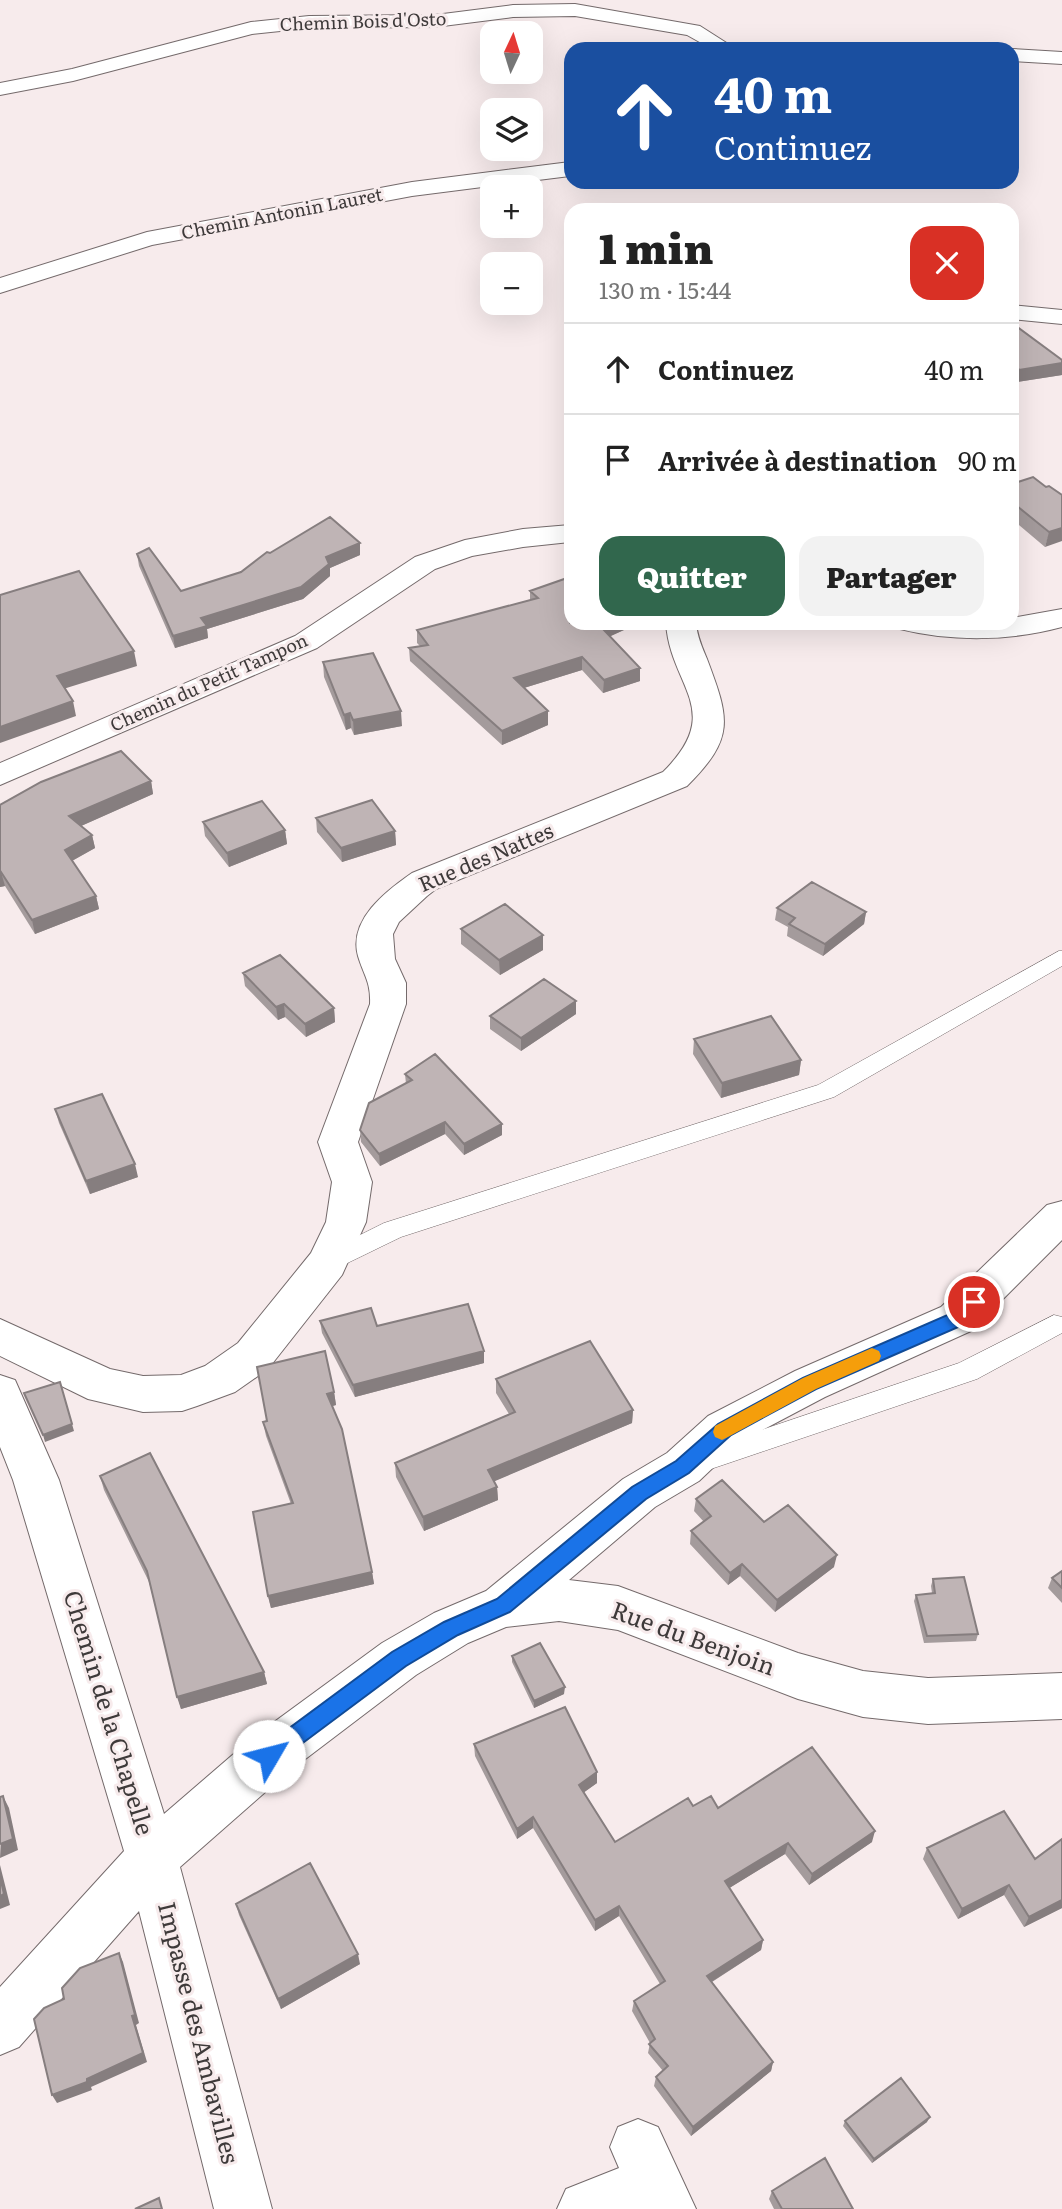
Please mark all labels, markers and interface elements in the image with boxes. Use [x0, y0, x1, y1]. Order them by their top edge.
street label: Chemin Bois d'Osto [279, 4, 447, 37]
north arrow [480, 21, 542, 84]
map controls [480, 21, 543, 315]
text: 40 m [714, 55, 832, 128]
icon: ahead [599, 70, 690, 161]
button: layers [480, 98, 543, 161]
text: Continuez [714, 122, 871, 170]
button: + [480, 175, 543, 238]
street label: Chemin Antonin Lauret [179, 180, 385, 245]
text: 1 min [599, 215, 714, 277]
button: close [910, 226, 984, 300]
button: − [480, 252, 543, 315]
text: 130 m · 15:44 [599, 272, 731, 306]
text: Continuez [658, 349, 794, 388]
text: 40 m [924, 349, 984, 388]
icon: ahead [599, 350, 637, 388]
text: Arrivée à destination [658, 440, 937, 479]
text: 90 m [958, 440, 1017, 479]
icon: arrive [599, 441, 637, 479]
button: Quitter [599, 536, 785, 616]
button: Partager [799, 536, 984, 616]
street label: Chemin du Petit Tampon [105, 626, 312, 737]
street label: Rue des Nattes [413, 813, 557, 898]
pin [944, 1272, 1004, 1332]
icon: arrive [955, 1283, 993, 1321]
street label: Chemin de la Chapelle [56, 1586, 164, 1839]
street label: Rue du Benjoin [607, 1591, 781, 1683]
position arrow [232, 1719, 306, 1793]
street label: Impasse des Ambavilles [151, 1898, 250, 2167]

